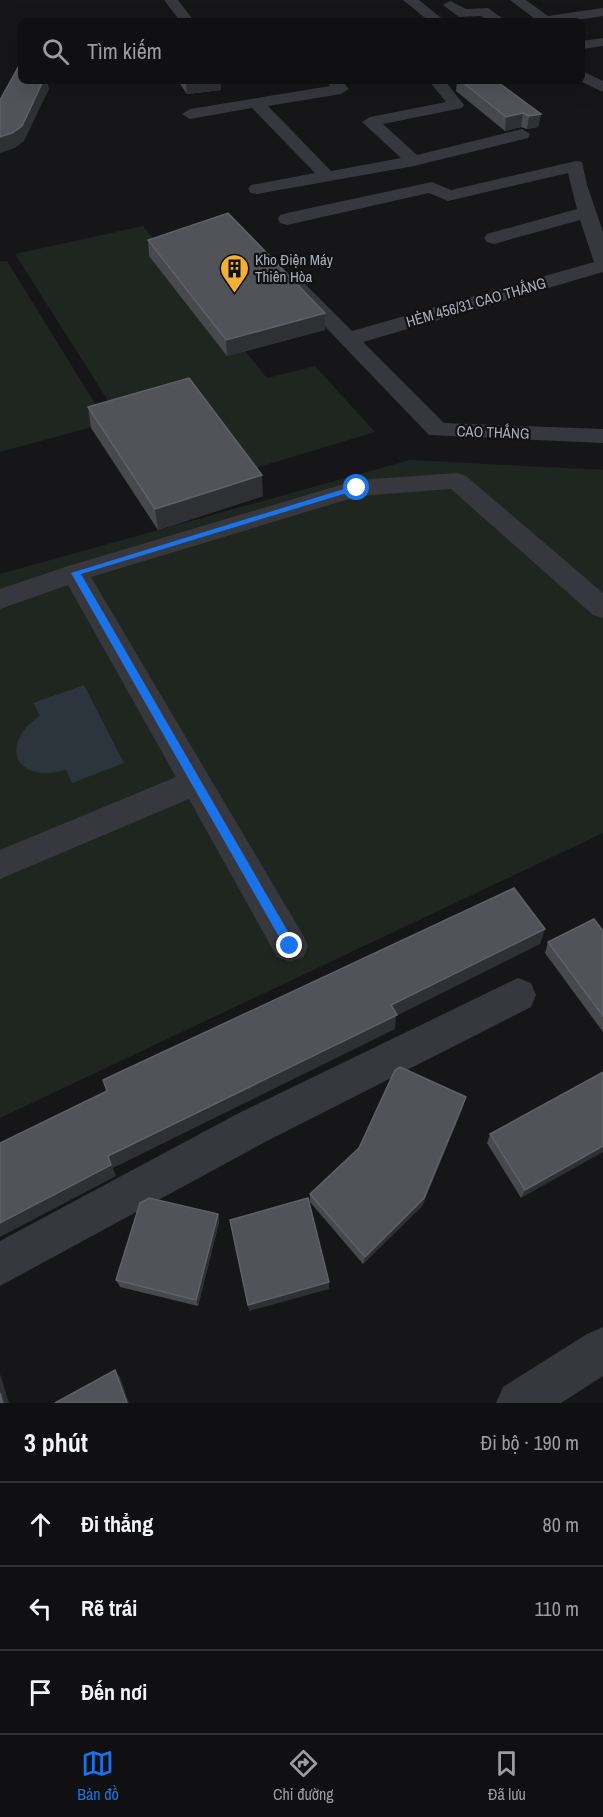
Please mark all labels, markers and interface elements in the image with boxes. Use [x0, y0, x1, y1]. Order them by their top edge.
search box [18, 18, 585, 84]
icon: search [39, 35, 72, 68]
text: Tìm kiếm [87, 36, 162, 66]
place label: Kho Điện Máy Thiên Hòa [255, 249, 334, 287]
building icon: Kho Điện Máy Thiên Hòa [218, 252, 250, 294]
street label: HẺM 456/31 CAO THẮNG [404, 272, 548, 332]
street label: CAO THẮNG [456, 420, 530, 444]
route start [343, 474, 369, 500]
route end [276, 932, 302, 958]
text: 3 phút [24, 1425, 88, 1460]
text: Đi bộ · 190 m [481, 1429, 579, 1456]
icon: ahead [24, 1508, 57, 1541]
text: Đi thẳng [81, 1509, 153, 1539]
text: 80 m [543, 1511, 579, 1538]
icon: left [24, 1592, 57, 1625]
text: Rẽ trái [81, 1593, 137, 1623]
text: 110 m [535, 1595, 579, 1622]
icon: arrive [24, 1676, 57, 1709]
text: Đến nơi [81, 1677, 147, 1707]
tab: Bản đồ [77, 1747, 119, 1805]
tab: Chỉ đường [273, 1747, 334, 1805]
tab: Đã lưu [488, 1747, 526, 1805]

